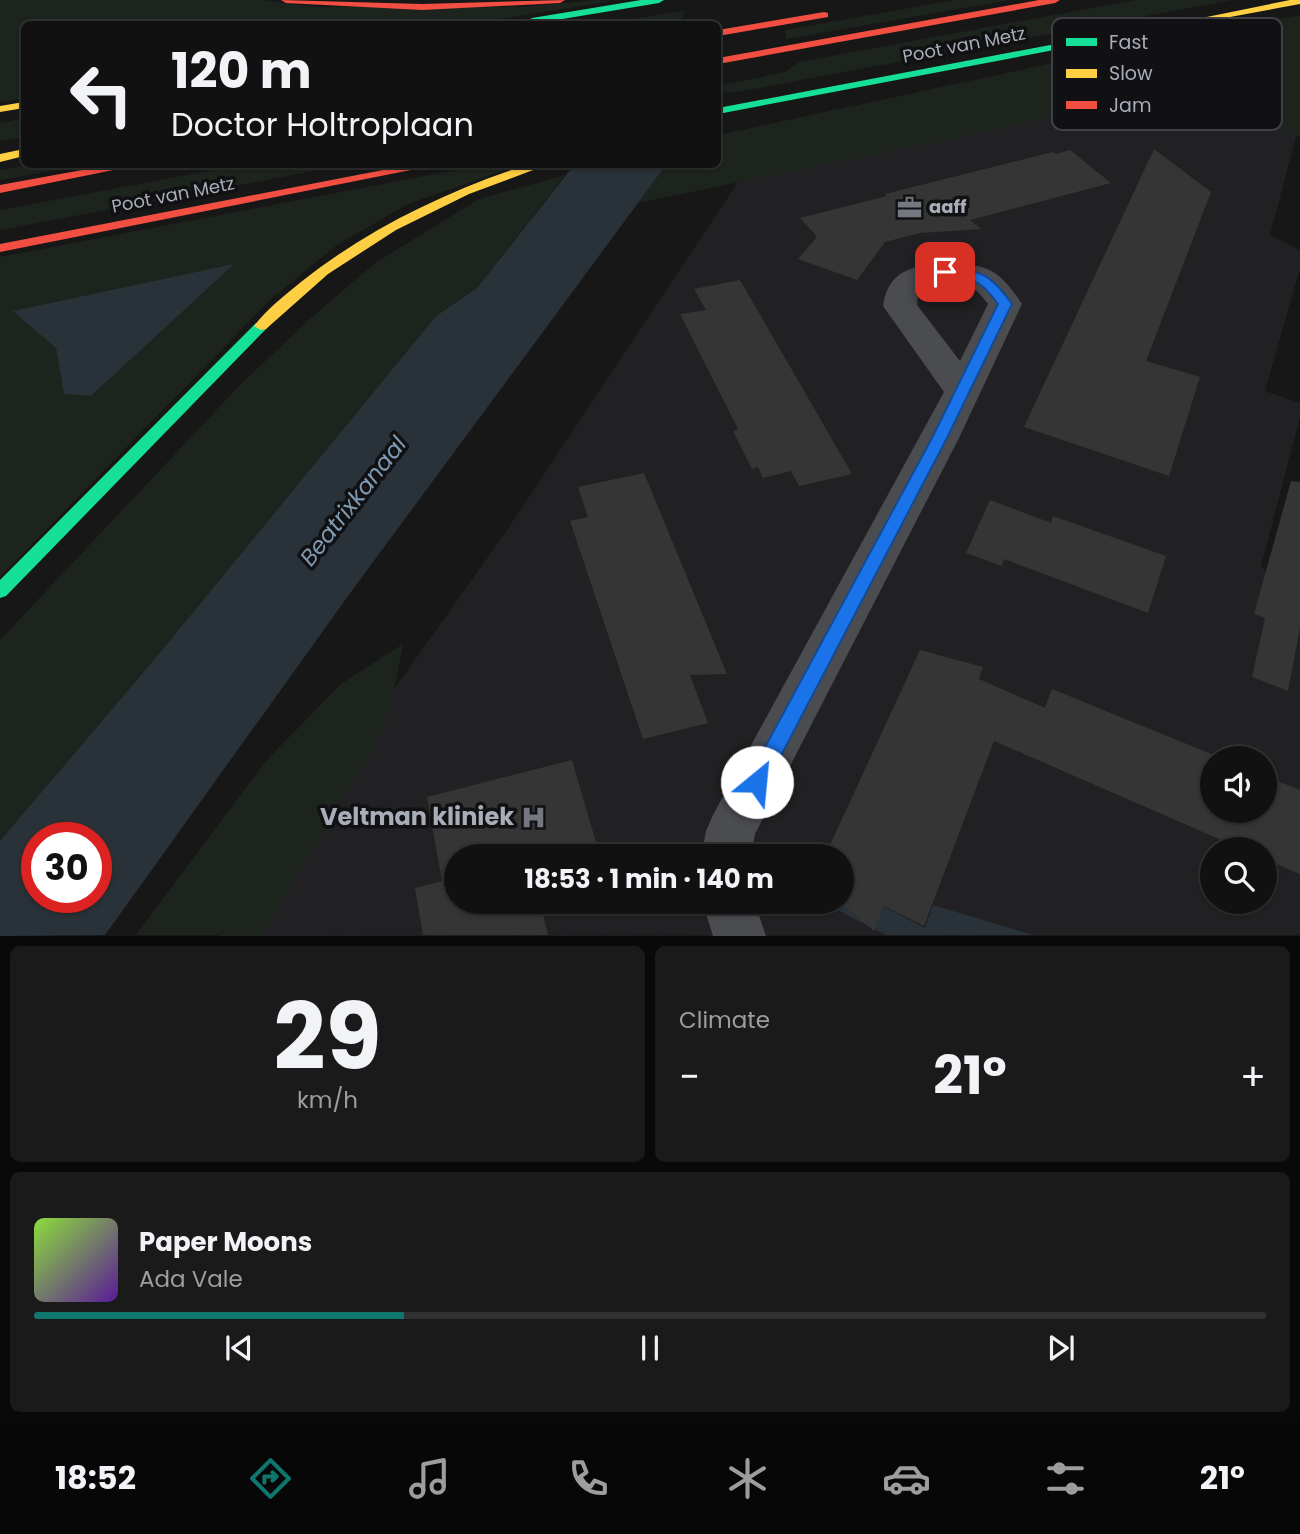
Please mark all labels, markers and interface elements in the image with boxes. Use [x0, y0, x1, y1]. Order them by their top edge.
legend [1052, 18, 1282, 130]
street label: Poot van Metz [900, 20, 1028, 69]
text: Fast [1109, 29, 1148, 56]
text: 120 m [171, 37, 312, 105]
icon: left [56, 49, 147, 140]
text: Slow [1109, 60, 1153, 87]
text: Jam [1109, 92, 1151, 119]
text: Doctor Holtroplaan [171, 102, 474, 147]
street label: Poot van Metz [109, 170, 237, 219]
office icon: aaff [895, 193, 923, 221]
place label: aaff [929, 194, 967, 219]
pin [915, 242, 975, 302]
icon: arrive [926, 253, 964, 291]
water label: Beatrixkanaal [292, 429, 414, 572]
position arrow [720, 745, 794, 819]
map controls [1200, 746, 1277, 914]
button: sound [1200, 746, 1277, 823]
place label: Veltman kliniek [320, 800, 514, 833]
hospital icon: Veltman kliniek [520, 803, 548, 831]
speed limit sign: 30 [21, 822, 112, 913]
button: search [1200, 837, 1277, 914]
text: 18:53 · 1 min · 140 m [524, 861, 774, 897]
text: 29 [274, 973, 381, 1101]
text: Climate [679, 1004, 770, 1036]
text: 21° [933, 1039, 1007, 1112]
text: − [679, 1050, 700, 1103]
text: + [1240, 1050, 1266, 1103]
text: km/h [297, 1084, 358, 1116]
text: Paper Moons [139, 1224, 312, 1260]
text: Ada Vale [139, 1263, 243, 1295]
icon: previous [220, 1329, 258, 1367]
icon: pause [631, 1329, 669, 1367]
icon: next [1042, 1329, 1080, 1367]
icon: directions [246, 1454, 295, 1503]
icon: music [405, 1454, 454, 1503]
icon: phone [564, 1454, 613, 1503]
icon: climate [723, 1454, 772, 1503]
icon: car [882, 1454, 931, 1503]
icon: filters [1041, 1454, 1090, 1503]
text: 18:52 [55, 1455, 136, 1500]
text: 21° [1200, 1455, 1245, 1500]

